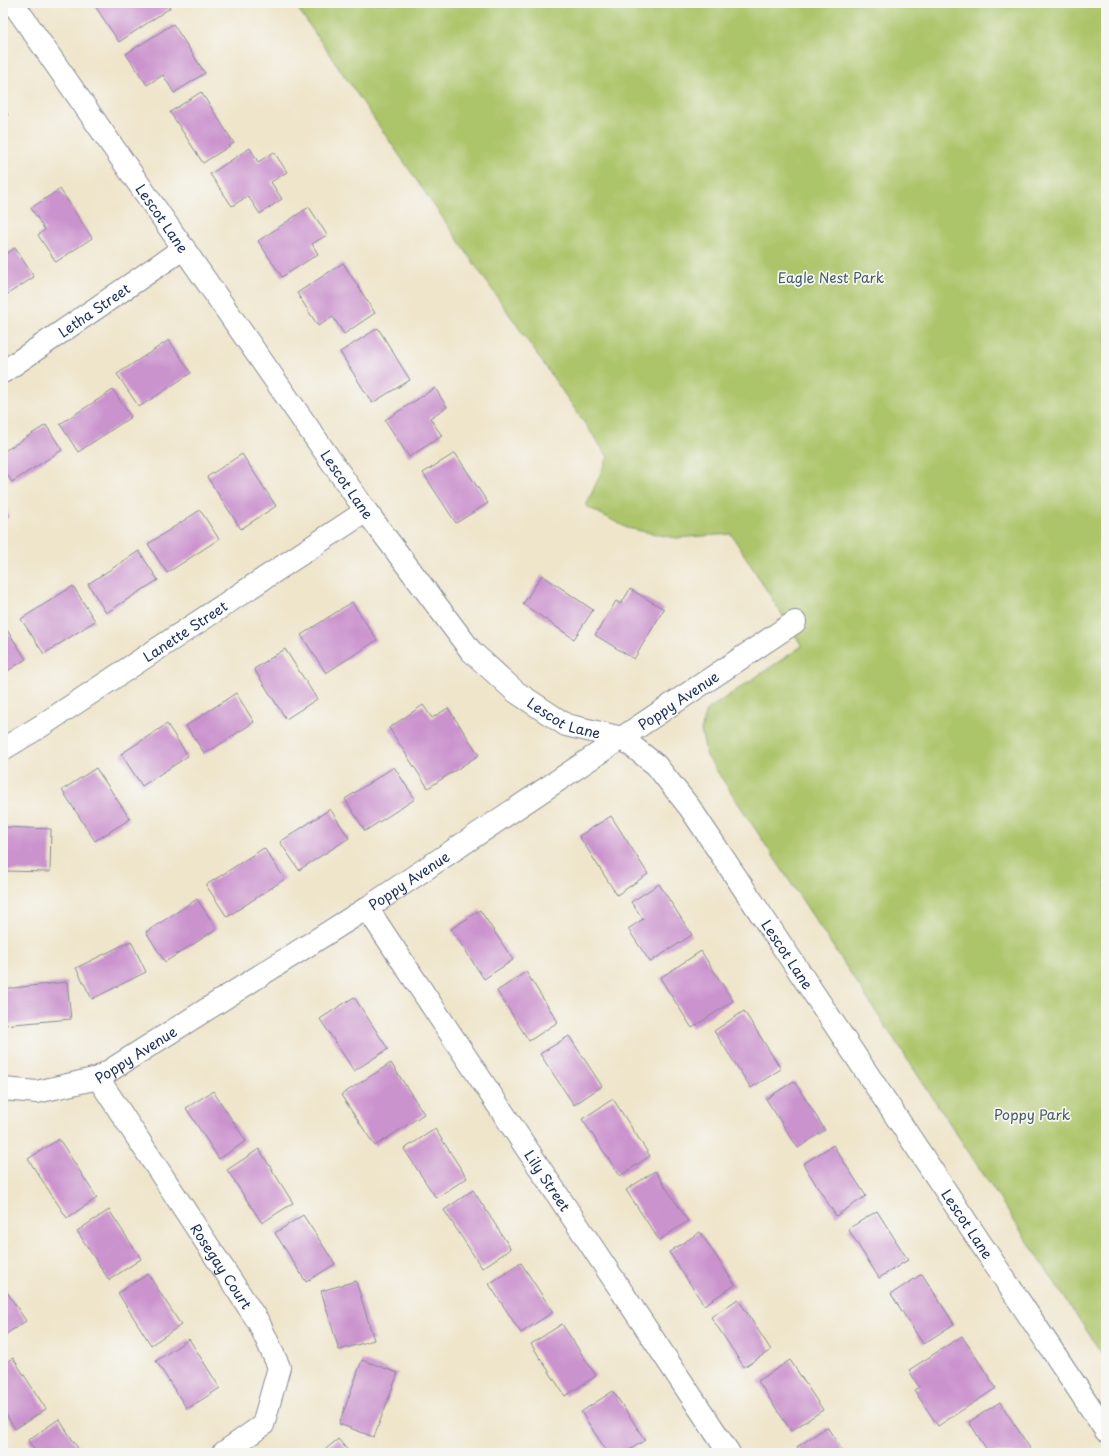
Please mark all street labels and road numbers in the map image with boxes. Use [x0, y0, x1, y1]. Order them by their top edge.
street label: Lescot Lane [131, 179, 194, 257]
street label: Letha Street [54, 278, 134, 342]
street label: Lescot Lane [316, 445, 379, 523]
street label: Lanette Street [139, 595, 232, 666]
street label: Poppy Avenue [633, 665, 723, 735]
street label: Lescot Lane [523, 692, 603, 743]
street label: Poppy Avenue [364, 845, 454, 915]
street label: Lescot Lane [757, 915, 819, 993]
street label: Poppy Avenue [90, 1020, 181, 1088]
street label: Lily Street [520, 1145, 576, 1216]
street label: Lescot Lane [937, 1185, 999, 1263]
street label: Rosegay Court [186, 1219, 258, 1313]

